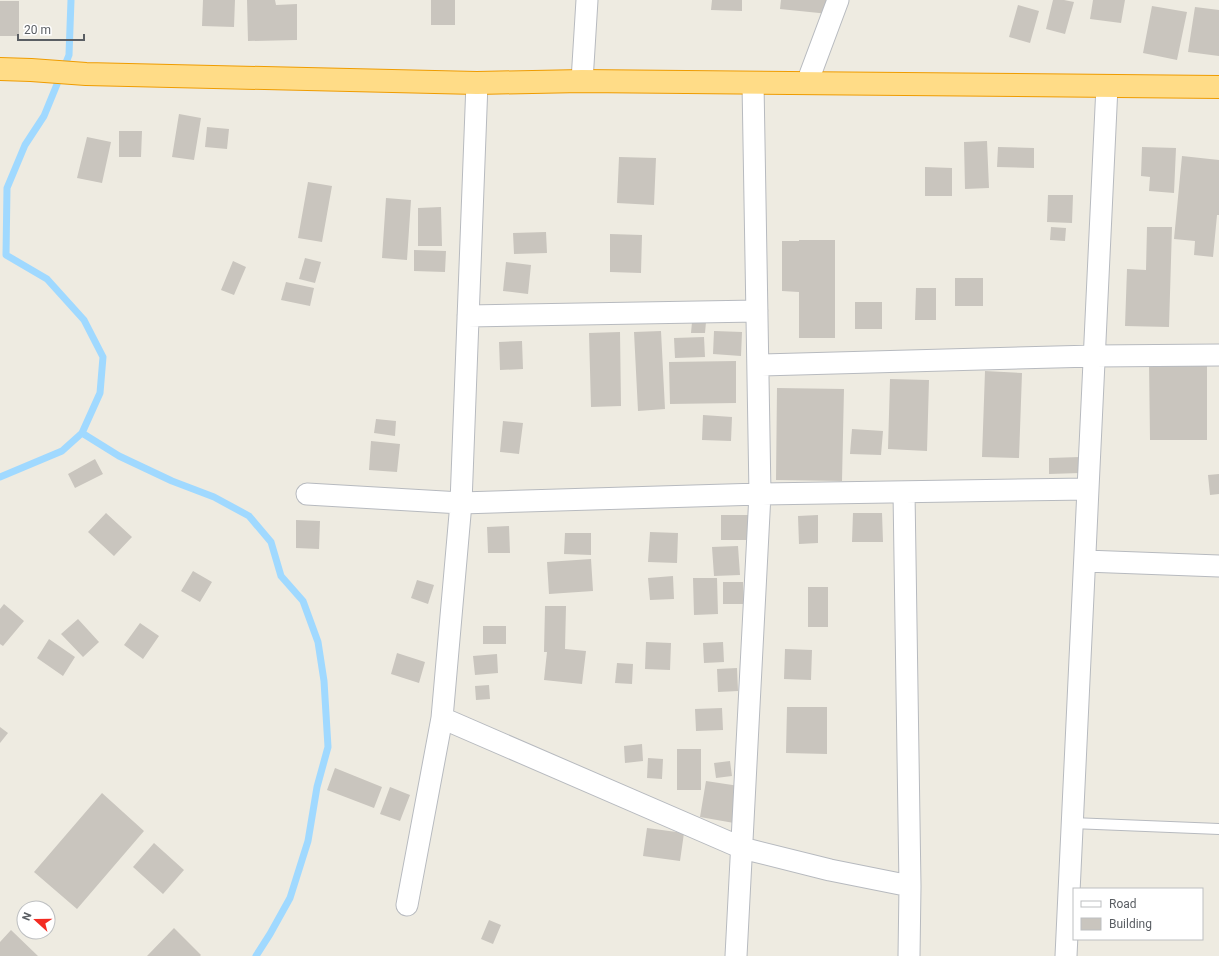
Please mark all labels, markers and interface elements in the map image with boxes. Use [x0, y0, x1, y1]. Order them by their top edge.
scale bar [18, 16, 84, 42]
text: 20 m [24, 23, 51, 37]
legend [1073, 888, 1203, 940]
text: Road [1109, 897, 1137, 911]
north arrow [16, 900, 56, 940]
text: N [20, 910, 35, 923]
text: Building [1109, 917, 1152, 931]

